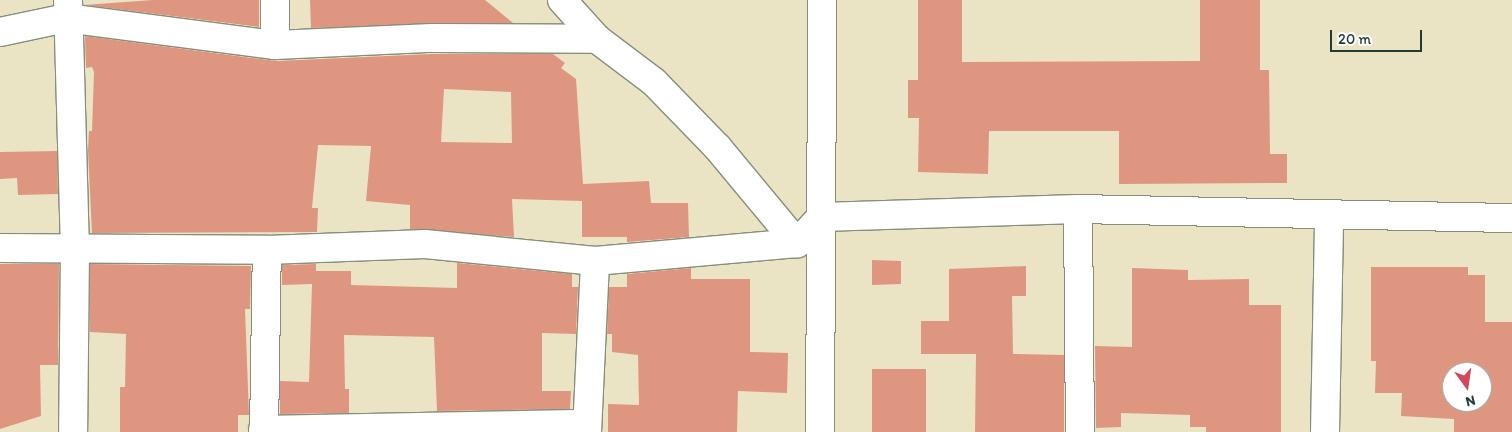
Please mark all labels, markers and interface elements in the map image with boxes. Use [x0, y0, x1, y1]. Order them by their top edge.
scale bar [1332, 20, 1424, 52]
text: 20 m [1338, 30, 1371, 48]
north arrow [1442, 362, 1492, 412]
text: N [1464, 392, 1477, 410]

